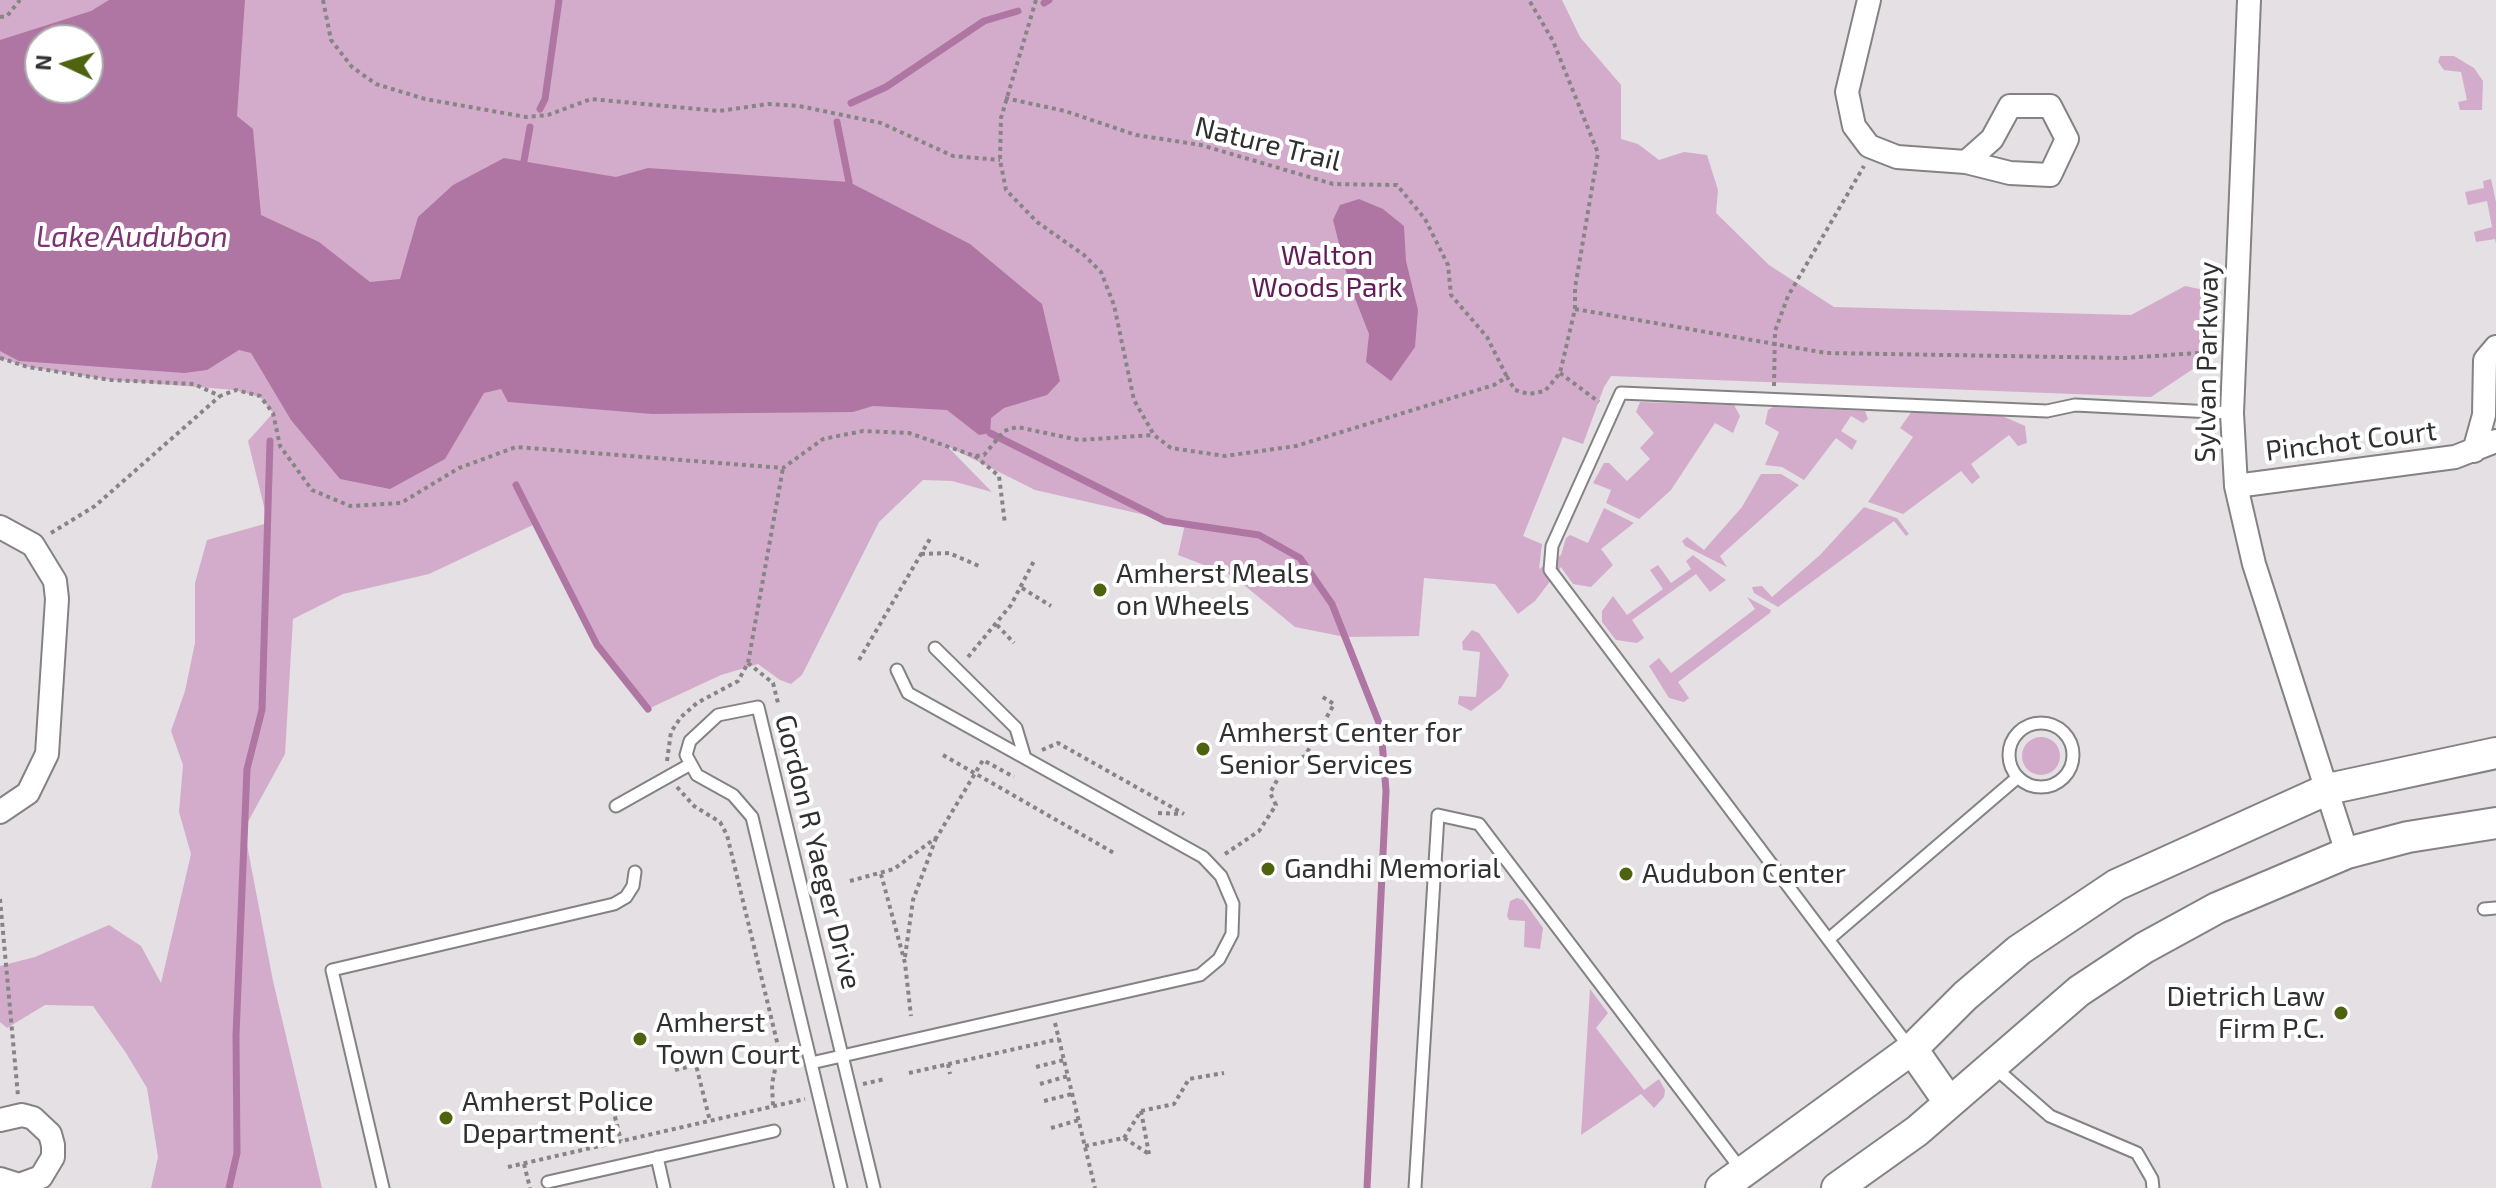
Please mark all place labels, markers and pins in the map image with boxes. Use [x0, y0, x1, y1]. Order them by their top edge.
place label: Amherst Meals on Wheels [1116, 557, 1309, 623]
marker: Amherst Meals on Wheels [1091, 581, 1109, 599]
place label: Amherst Center for Senior Services [1219, 716, 1463, 782]
marker: Amherst Center for Senior Services [1194, 740, 1212, 758]
place label: Gandhi Memorial [1284, 852, 1501, 886]
place label: Audubon Center [1642, 857, 1846, 891]
marker: Gandhi Memorial [1259, 860, 1277, 878]
marker: Audubon Center [1617, 865, 1635, 883]
place label: Dietrich Law Firm P.C. [2167, 980, 2325, 1046]
marker: Dietrich Law Firm P.C. [2332, 1004, 2350, 1022]
place label: Amherst Town Court [656, 1006, 800, 1072]
marker: Amherst Town Court [631, 1030, 649, 1048]
place label: Amherst Police Department [462, 1085, 654, 1151]
marker: Amherst Police Department [437, 1109, 455, 1127]

